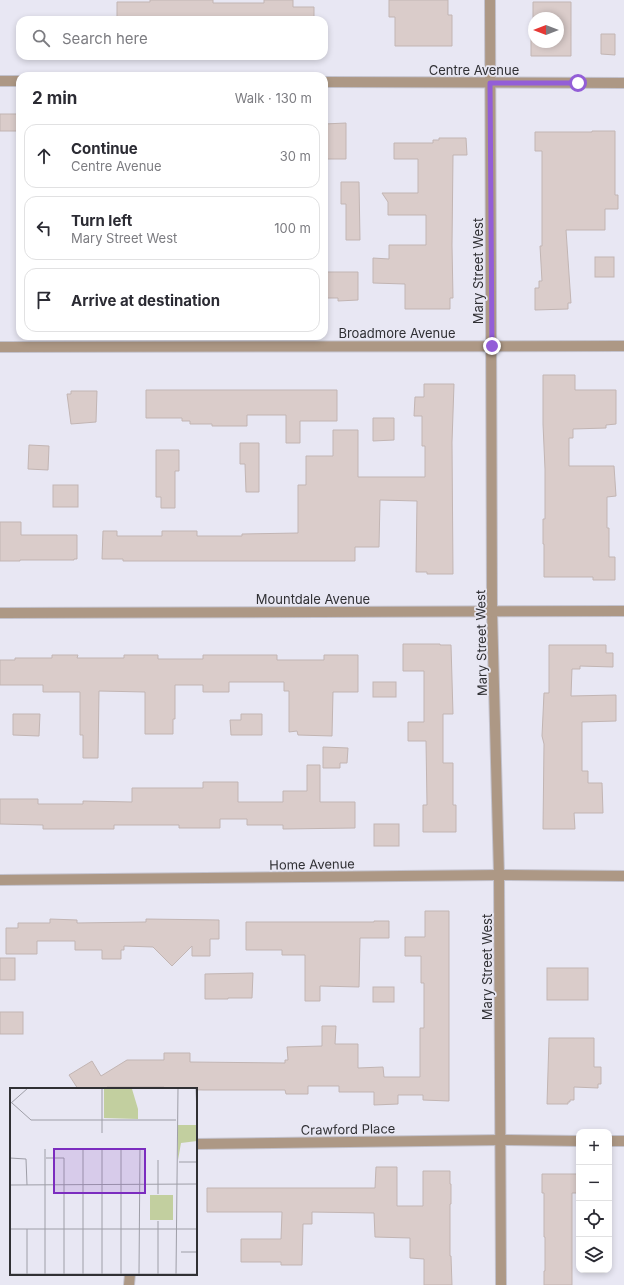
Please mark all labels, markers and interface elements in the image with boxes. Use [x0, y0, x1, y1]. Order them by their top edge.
north arrow [528, 12, 564, 48]
search box [16, 16, 328, 60]
icon: search [30, 27, 52, 49]
text: Search here [62, 29, 148, 48]
street label: Centre Avenue [429, 62, 519, 78]
route start [569, 74, 587, 92]
text: 2 min [32, 88, 77, 108]
text: Walk · 130 m [235, 90, 312, 106]
text: Continue [71, 139, 138, 158]
icon: ahead [33, 145, 55, 167]
text: 30 m [280, 148, 311, 164]
text: Centre Avenue [71, 158, 162, 174]
text: Turn left [71, 211, 132, 230]
icon: left [33, 217, 55, 239]
street label: Mary Street West [470, 218, 486, 324]
text: 100 m [274, 220, 311, 236]
text: Mary Street West [71, 230, 177, 246]
icon: arrive [33, 289, 55, 311]
text: Arrive at destination [71, 291, 220, 310]
street label: Broadmore Avenue [338, 325, 456, 341]
route end [483, 337, 501, 355]
street label: Mary Street West [472, 590, 490, 696]
street label: Mountdale Avenue [256, 591, 370, 607]
street label: Home Avenue [269, 855, 355, 873]
street label: Mary Street West [479, 914, 495, 1020]
inset map [10, 1088, 197, 1275]
street label: Crawford Place [301, 1120, 395, 1138]
map controls [576, 1129, 612, 1273]
button: + [576, 1129, 612, 1165]
button: − [576, 1165, 612, 1201]
button: locate [576, 1201, 612, 1237]
button: layers [576, 1237, 612, 1273]

